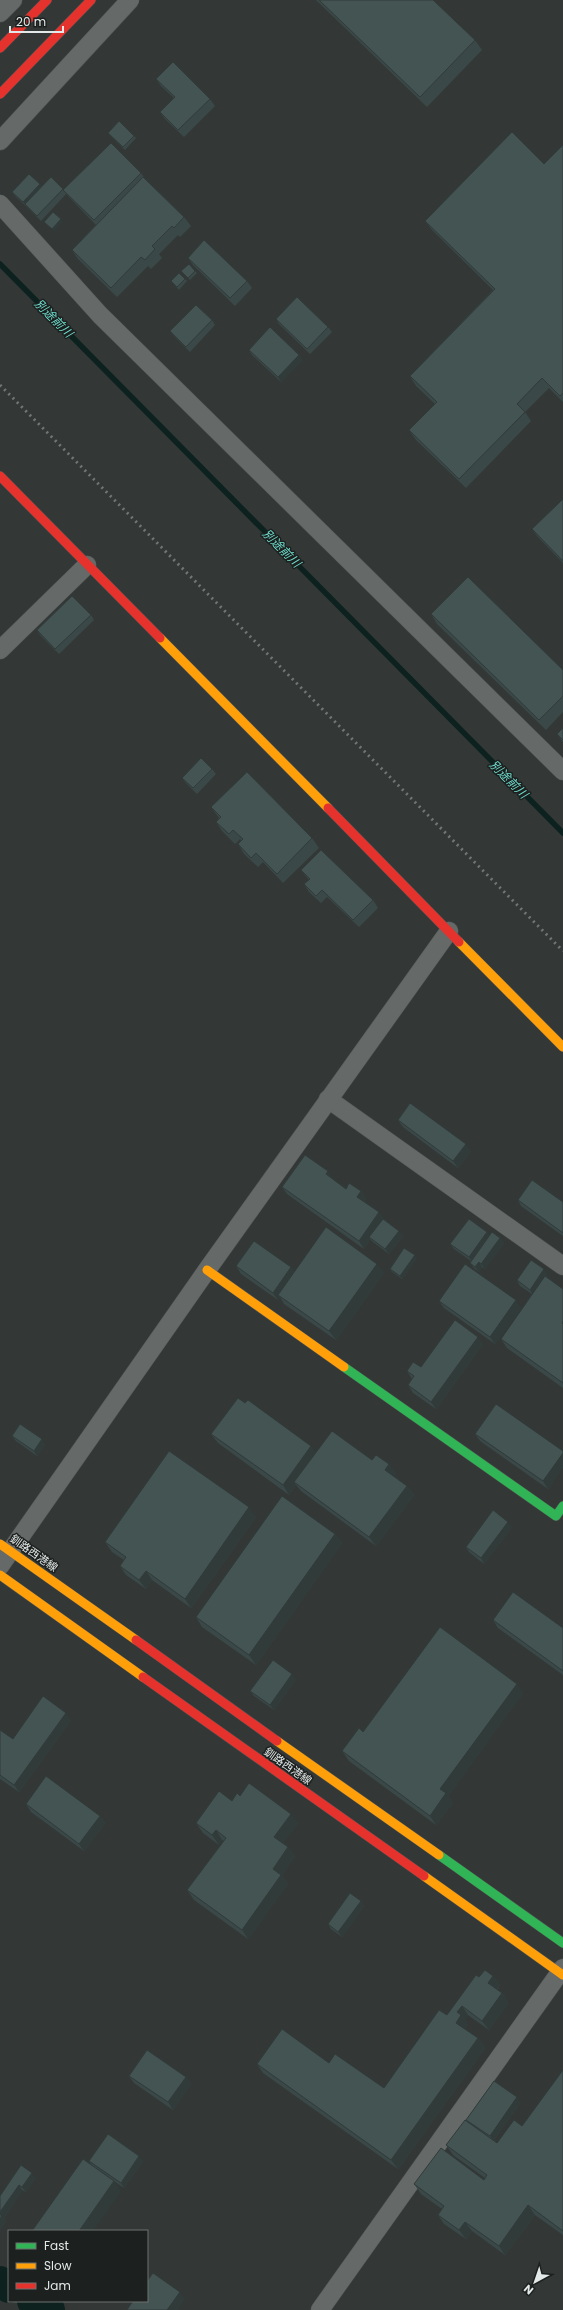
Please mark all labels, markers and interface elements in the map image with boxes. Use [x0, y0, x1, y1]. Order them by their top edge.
scale bar [10, 8, 63, 34]
text: 20 m [16, 13, 46, 30]
water label: 別途前川 [31, 295, 78, 342]
water label: 別途前川 [259, 525, 306, 572]
water label: 別途前川 [486, 756, 533, 803]
street label: 釧路西港線 [7, 1531, 61, 1575]
street label: 釧路西港線 [261, 1744, 315, 1788]
legend [8, 2230, 148, 2302]
text: Fast [44, 2237, 69, 2254]
text: Slow [44, 2257, 72, 2274]
north arrow [515, 2262, 555, 2302]
text: Jam [44, 2277, 71, 2294]
text: N [520, 2281, 537, 2298]

